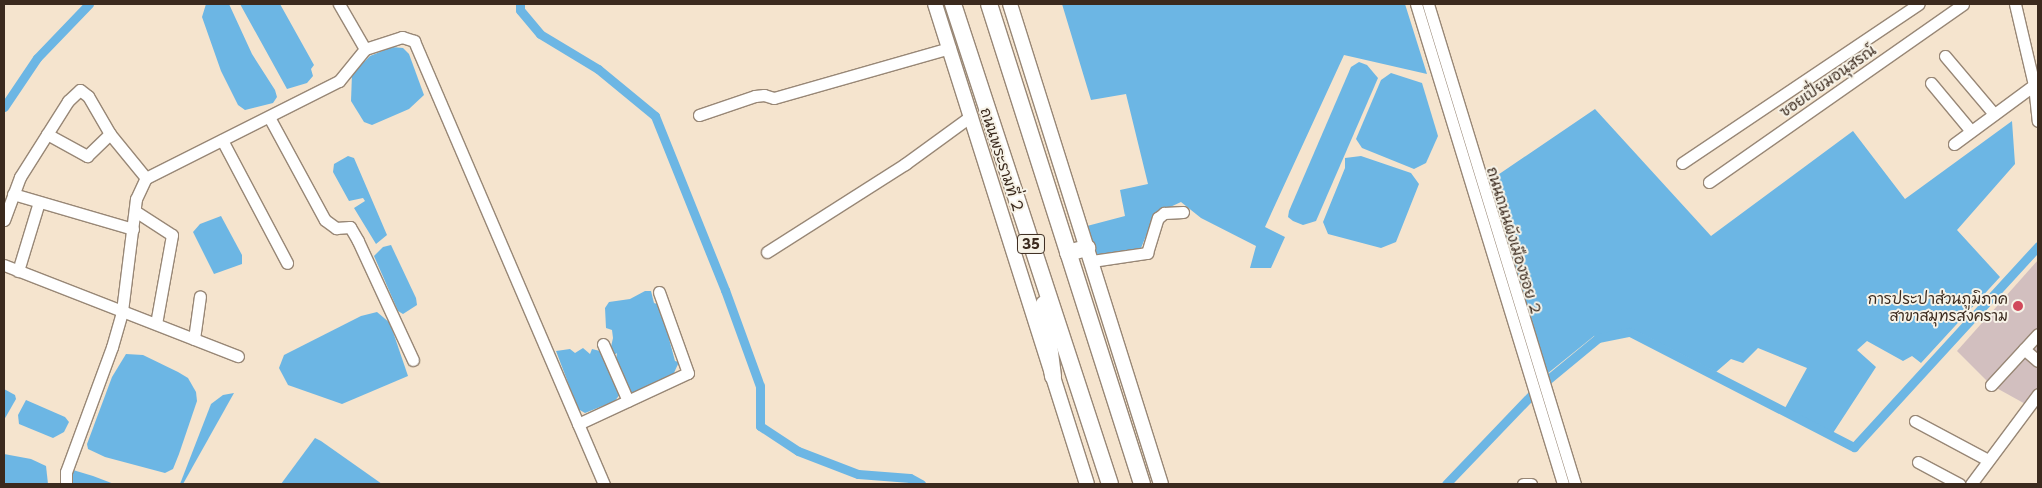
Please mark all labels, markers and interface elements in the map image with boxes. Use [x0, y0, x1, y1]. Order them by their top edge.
street label: ซอยเปี่ยมอนุสรณ์ [1775, 40, 1879, 120]
street label: ถนนพระรามที่ 2 [978, 105, 1028, 213]
street label: ถนนถนนผังเมืองซอย 2 [1484, 164, 1546, 316]
road number: 35 [1016, 232, 1046, 255]
place label: การประปาส่วนภูมิภาค สาขาสมุทรสงคราม [1867, 288, 2008, 323]
marker: การประปาส่วนภูมิภาค สาขาสมุทรสงคราม [2012, 300, 2024, 312]

